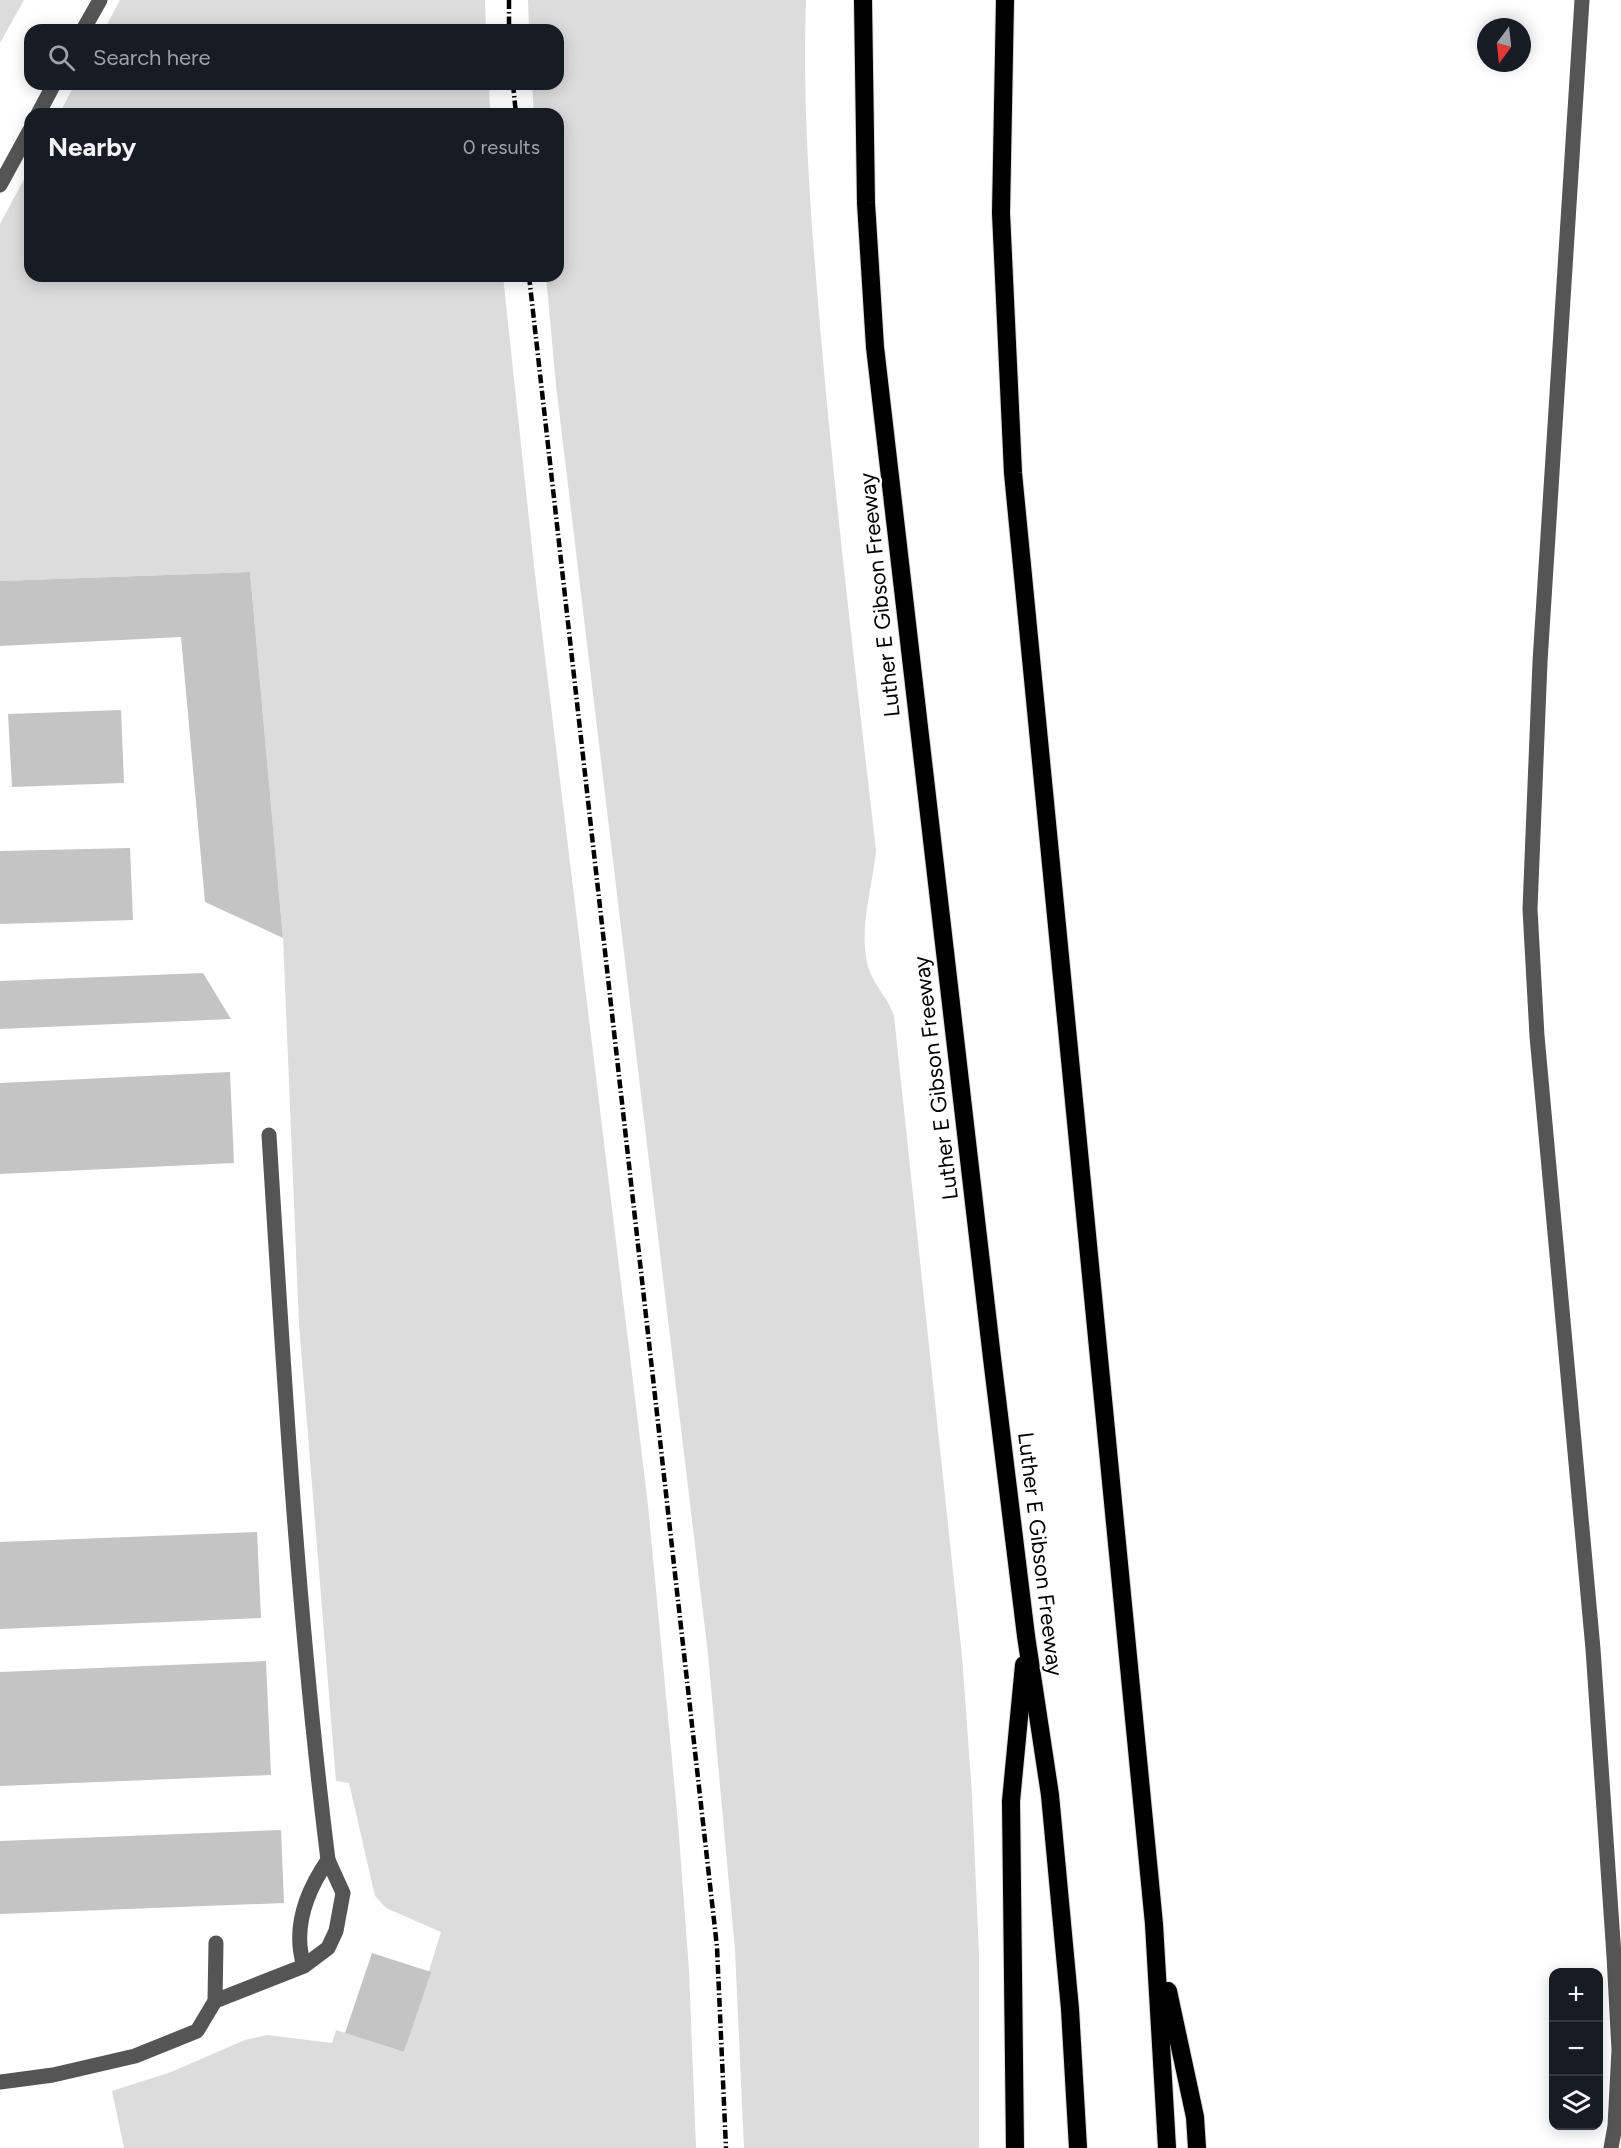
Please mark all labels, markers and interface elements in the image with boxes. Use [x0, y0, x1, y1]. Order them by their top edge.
north arrow [1477, 18, 1531, 72]
search box [24, 24, 564, 90]
icon: search [45, 41, 78, 74]
text: Search here [93, 44, 211, 71]
text: Nearby [48, 131, 136, 163]
text: 0 results [463, 135, 540, 159]
street label: Luther E Gibson Freeway [853, 471, 906, 718]
street label: Luther E Gibson Freeway [907, 954, 964, 1201]
street label: Luther E Gibson Freeway [1012, 1431, 1069, 1678]
map controls [1549, 1968, 1603, 2130]
button: + [1549, 1968, 1603, 2022]
button: − [1549, 2022, 1603, 2076]
button: layers [1549, 2076, 1603, 2130]

